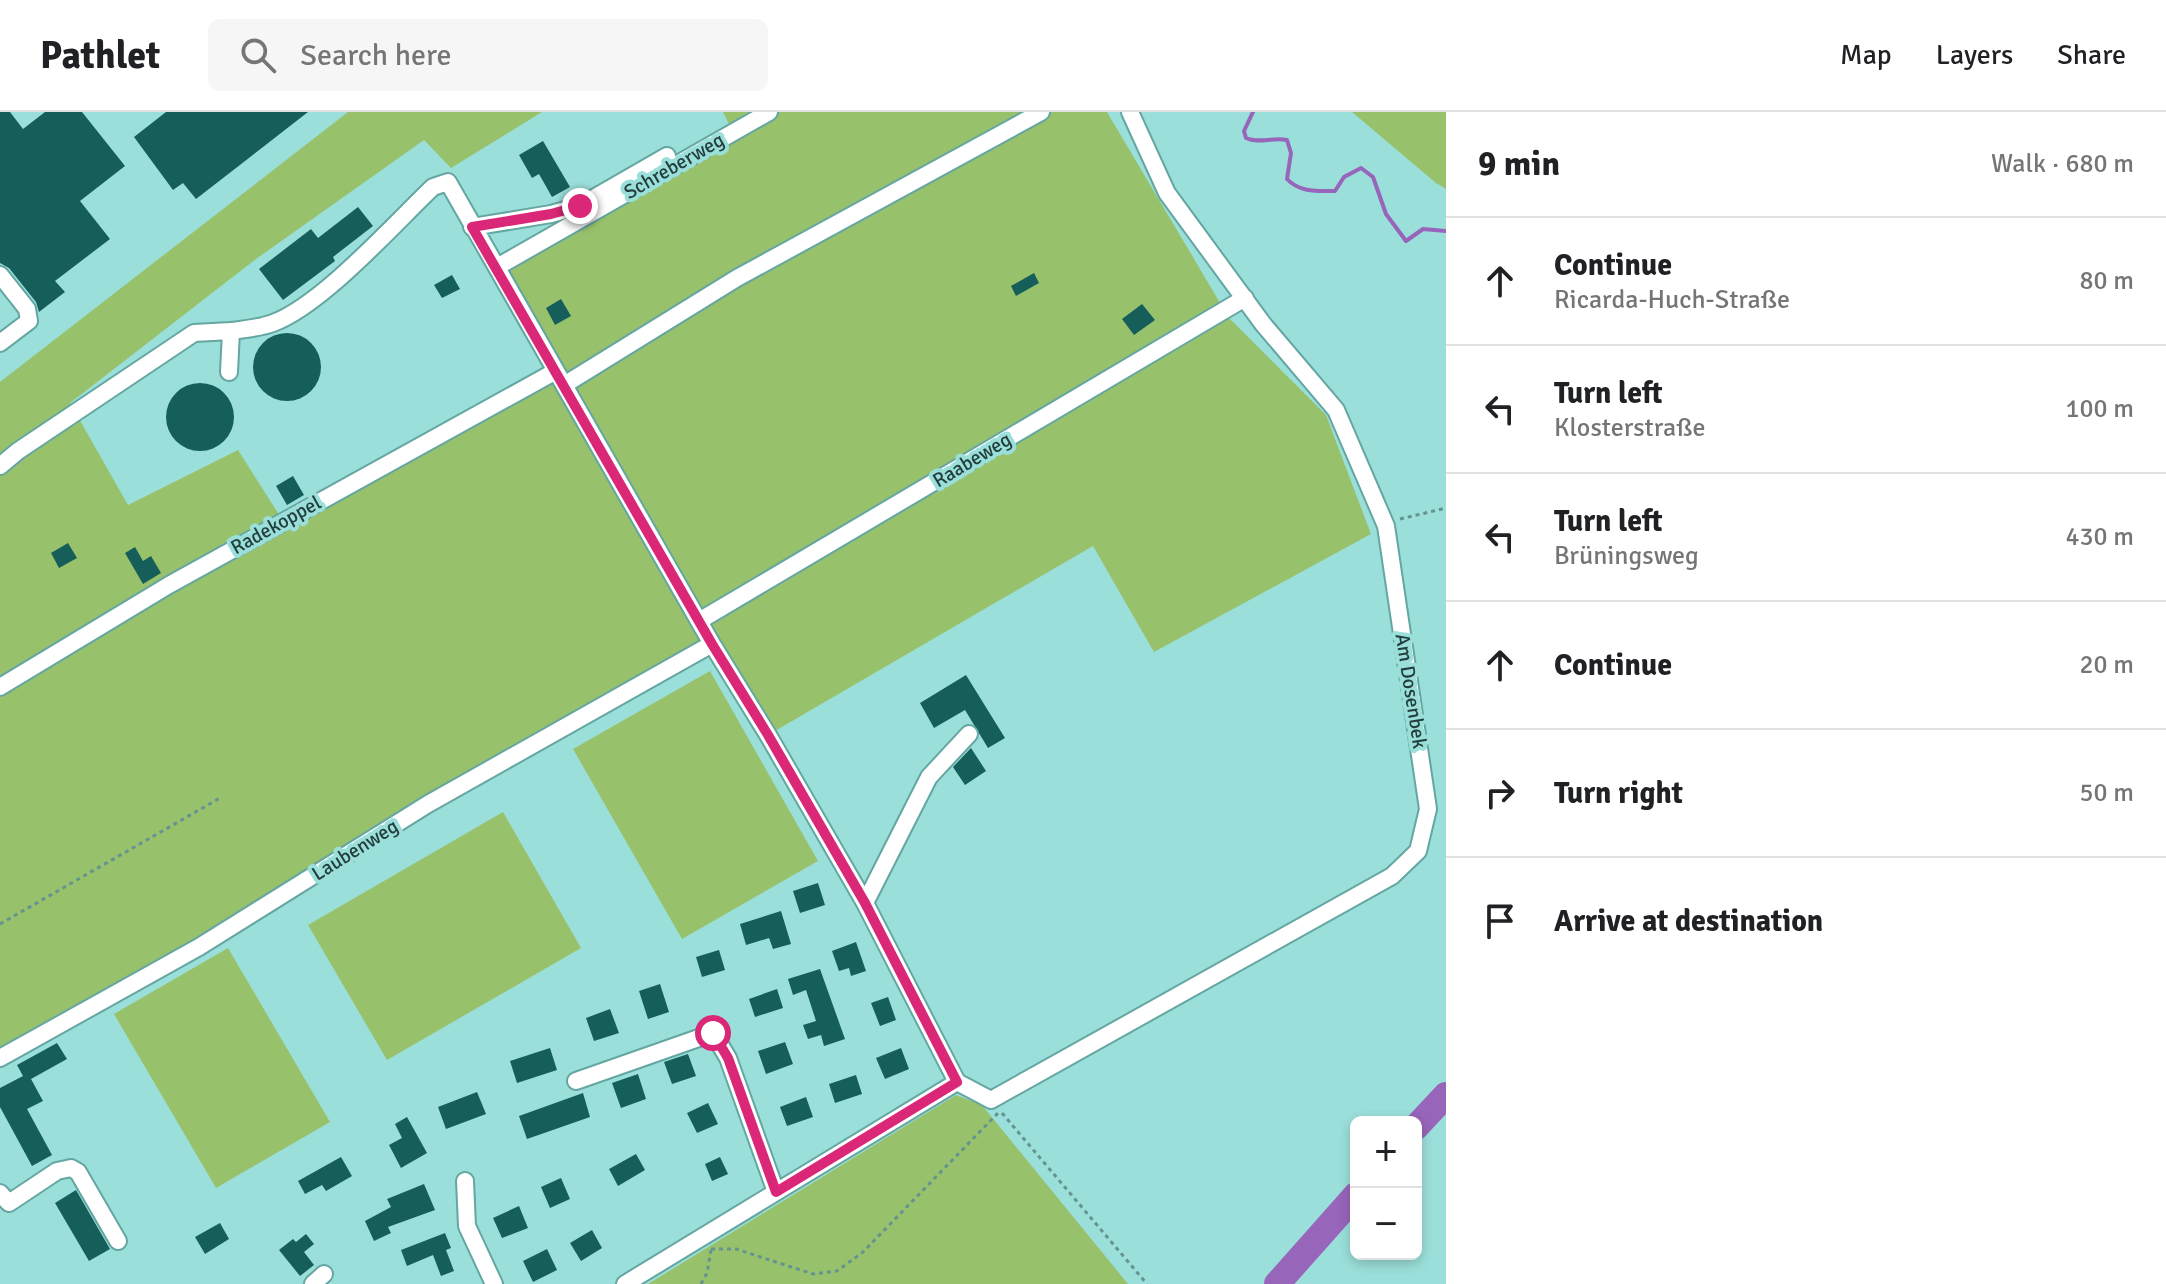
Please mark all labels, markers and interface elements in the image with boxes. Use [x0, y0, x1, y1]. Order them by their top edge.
search box [208, 19, 768, 91]
text: Pathlet [40, 32, 160, 79]
icon: search [236, 33, 280, 77]
text: Search here [300, 37, 452, 74]
text: Map [1840, 38, 1892, 72]
text: Layers [1936, 38, 2013, 72]
text: Share [2057, 38, 2126, 72]
street label: Schreberweg [619, 127, 729, 205]
text: 9 min [1478, 143, 1560, 185]
text: Walk · 680 m [1991, 148, 2134, 180]
route end [562, 188, 598, 224]
text: Continue [1554, 247, 1672, 284]
icon: ahead [1478, 259, 1522, 303]
text: 80 m [2079, 265, 2134, 297]
text: Ricarda-Huch-Straße [1554, 284, 1790, 316]
text: Turn left [1554, 375, 1663, 412]
icon: left [1478, 387, 1522, 431]
text: 100 m [2065, 393, 2134, 425]
text: Klosterstraße [1554, 412, 1706, 444]
street label: Raabeweg [928, 427, 1016, 493]
street label: Radekoppel [226, 490, 326, 560]
text: Turn left [1554, 503, 1663, 540]
icon: left [1478, 515, 1522, 559]
text: 430 m [2065, 521, 2134, 553]
text: Brüningsweg [1554, 540, 1699, 572]
street label: Am Dosenbek [1390, 632, 1432, 750]
icon: ahead [1478, 643, 1522, 687]
text: Continue [1554, 647, 1672, 684]
text: 20 m [2079, 649, 2134, 681]
icon: right [1478, 771, 1522, 815]
text: Turn right [1554, 775, 1683, 812]
text: 50 m [2079, 777, 2134, 809]
street label: Laubenweg [307, 814, 403, 886]
icon: arrive [1478, 899, 1522, 943]
text: Arrive at destination [1554, 903, 1823, 940]
route start [695, 1015, 731, 1051]
map controls [1350, 1116, 1422, 1260]
button: + [1350, 1116, 1422, 1188]
button: − [1350, 1188, 1422, 1260]

